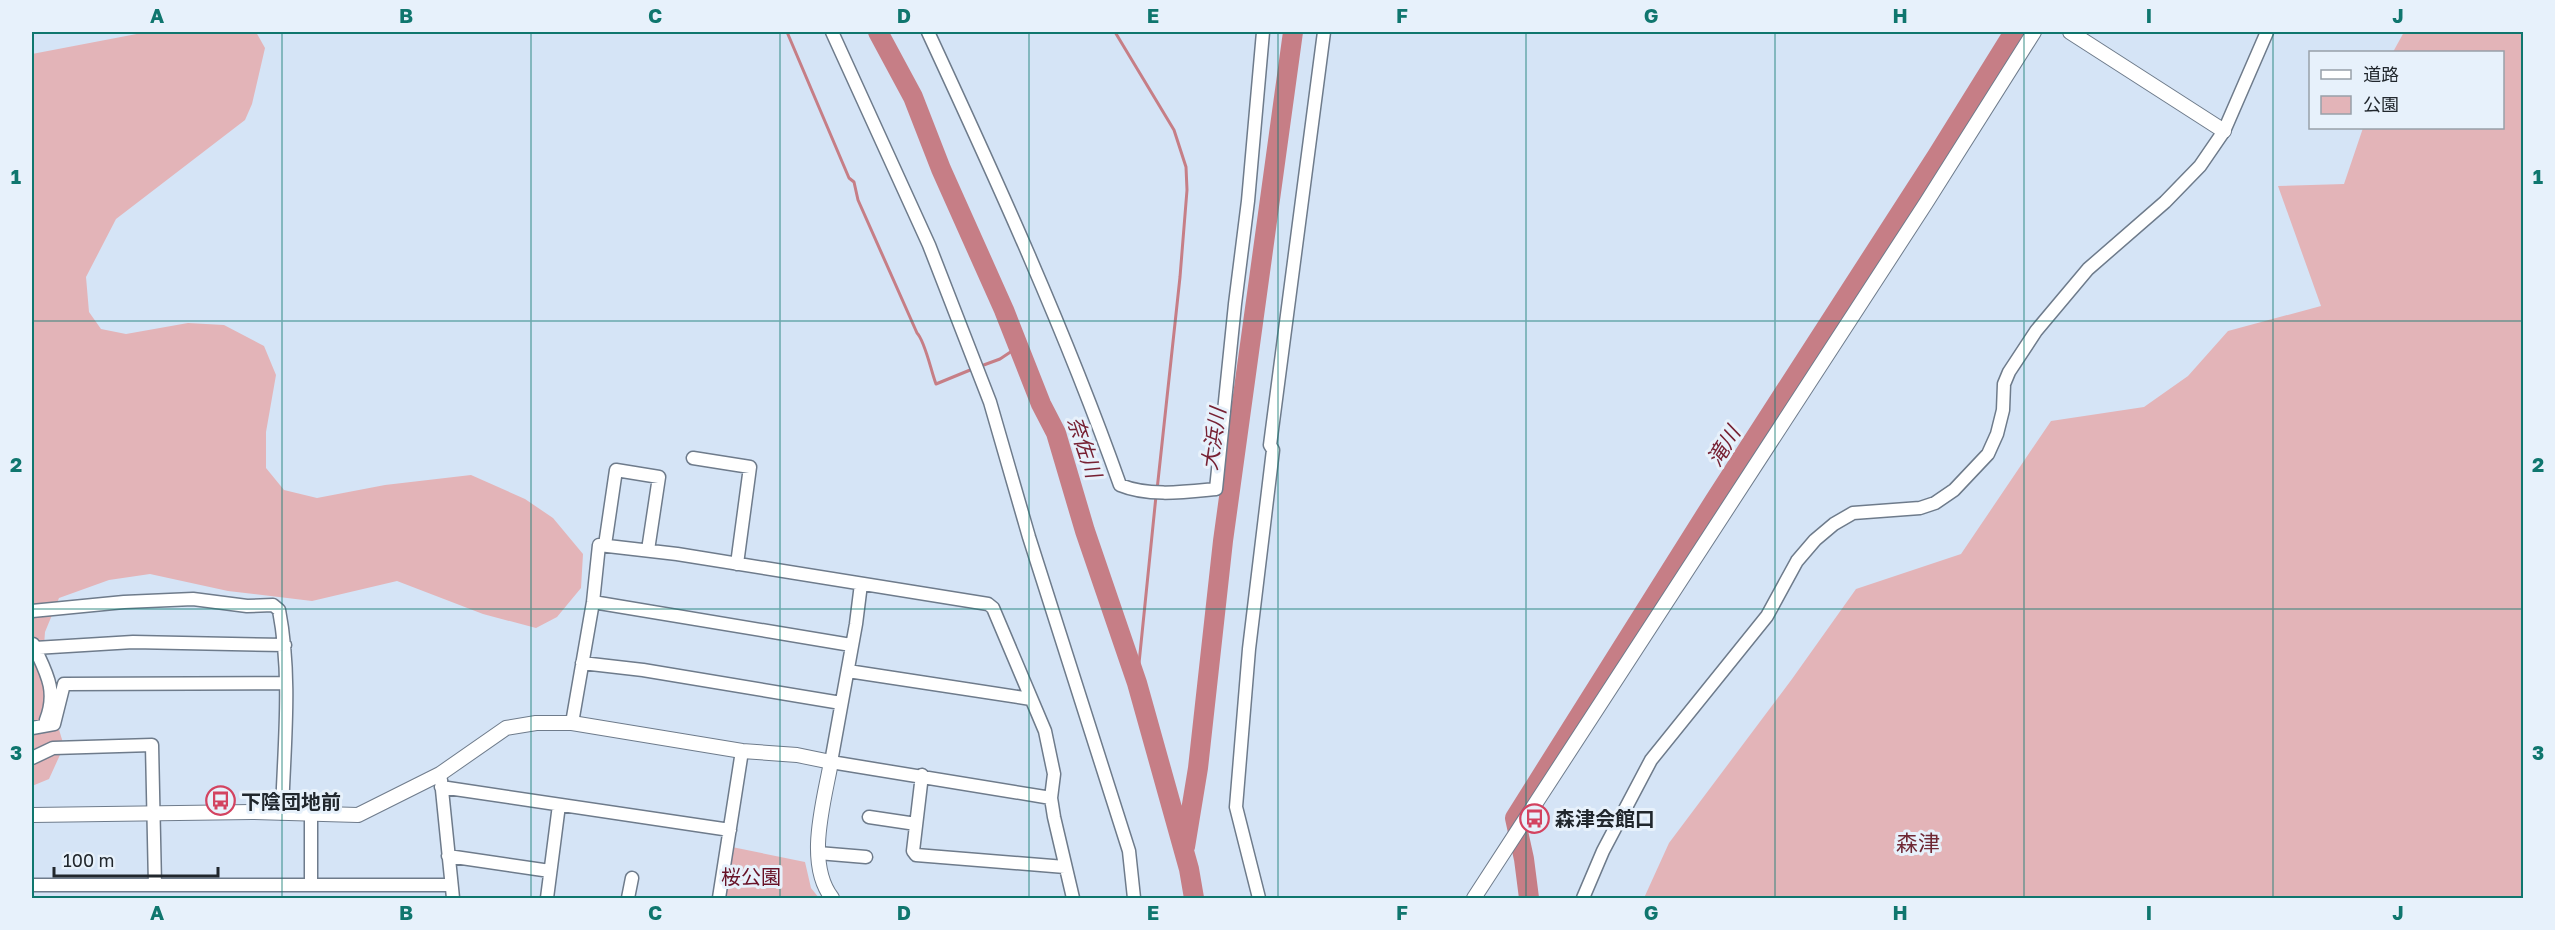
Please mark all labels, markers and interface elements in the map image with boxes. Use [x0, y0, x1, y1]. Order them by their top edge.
text: A [150, 3, 164, 27]
text: B [399, 3, 413, 27]
text: C [648, 3, 662, 27]
text: D [897, 3, 911, 27]
text: E [1147, 3, 1159, 27]
text: F [1396, 3, 1408, 27]
text: G [1644, 3, 1658, 27]
text: H [1892, 3, 1908, 27]
text: I [2146, 3, 2152, 27]
text: J [2392, 3, 2404, 27]
legend [2309, 51, 2504, 129]
text: 道路 [2363, 63, 2399, 85]
text: 公園 [2363, 93, 2399, 115]
text: 1 [11, 164, 21, 188]
text: 1 [2533, 164, 2543, 188]
water label: 大浜川 [1196, 404, 1231, 472]
water label: 奈佐川 [1062, 413, 1108, 483]
water label: 滝川 [1701, 420, 1746, 471]
text: 2 [10, 452, 22, 476]
text: 2 [2532, 452, 2544, 476]
text: 3 [10, 740, 22, 764]
text: 3 [2532, 740, 2544, 764]
bus stop icon: 下陰団地前 [204, 785, 236, 817]
place label: 下陰団地前 [241, 789, 341, 813]
bus stop icon: 森津会館口 [1518, 802, 1550, 834]
place label: 森津会館口 [1555, 806, 1655, 830]
district label: 森津 [1896, 829, 1940, 856]
scale bar [54, 840, 218, 878]
text: 100 m [63, 849, 114, 871]
park label: 桜公園 [721, 864, 781, 888]
text: A [150, 900, 164, 924]
text: B [399, 900, 413, 924]
text: C [648, 900, 662, 924]
text: D [897, 900, 911, 924]
text: E [1147, 900, 1159, 924]
text: F [1396, 900, 1408, 924]
text: G [1644, 900, 1658, 924]
text: H [1892, 900, 1908, 924]
text: I [2146, 900, 2152, 924]
text: J [2392, 900, 2404, 924]

